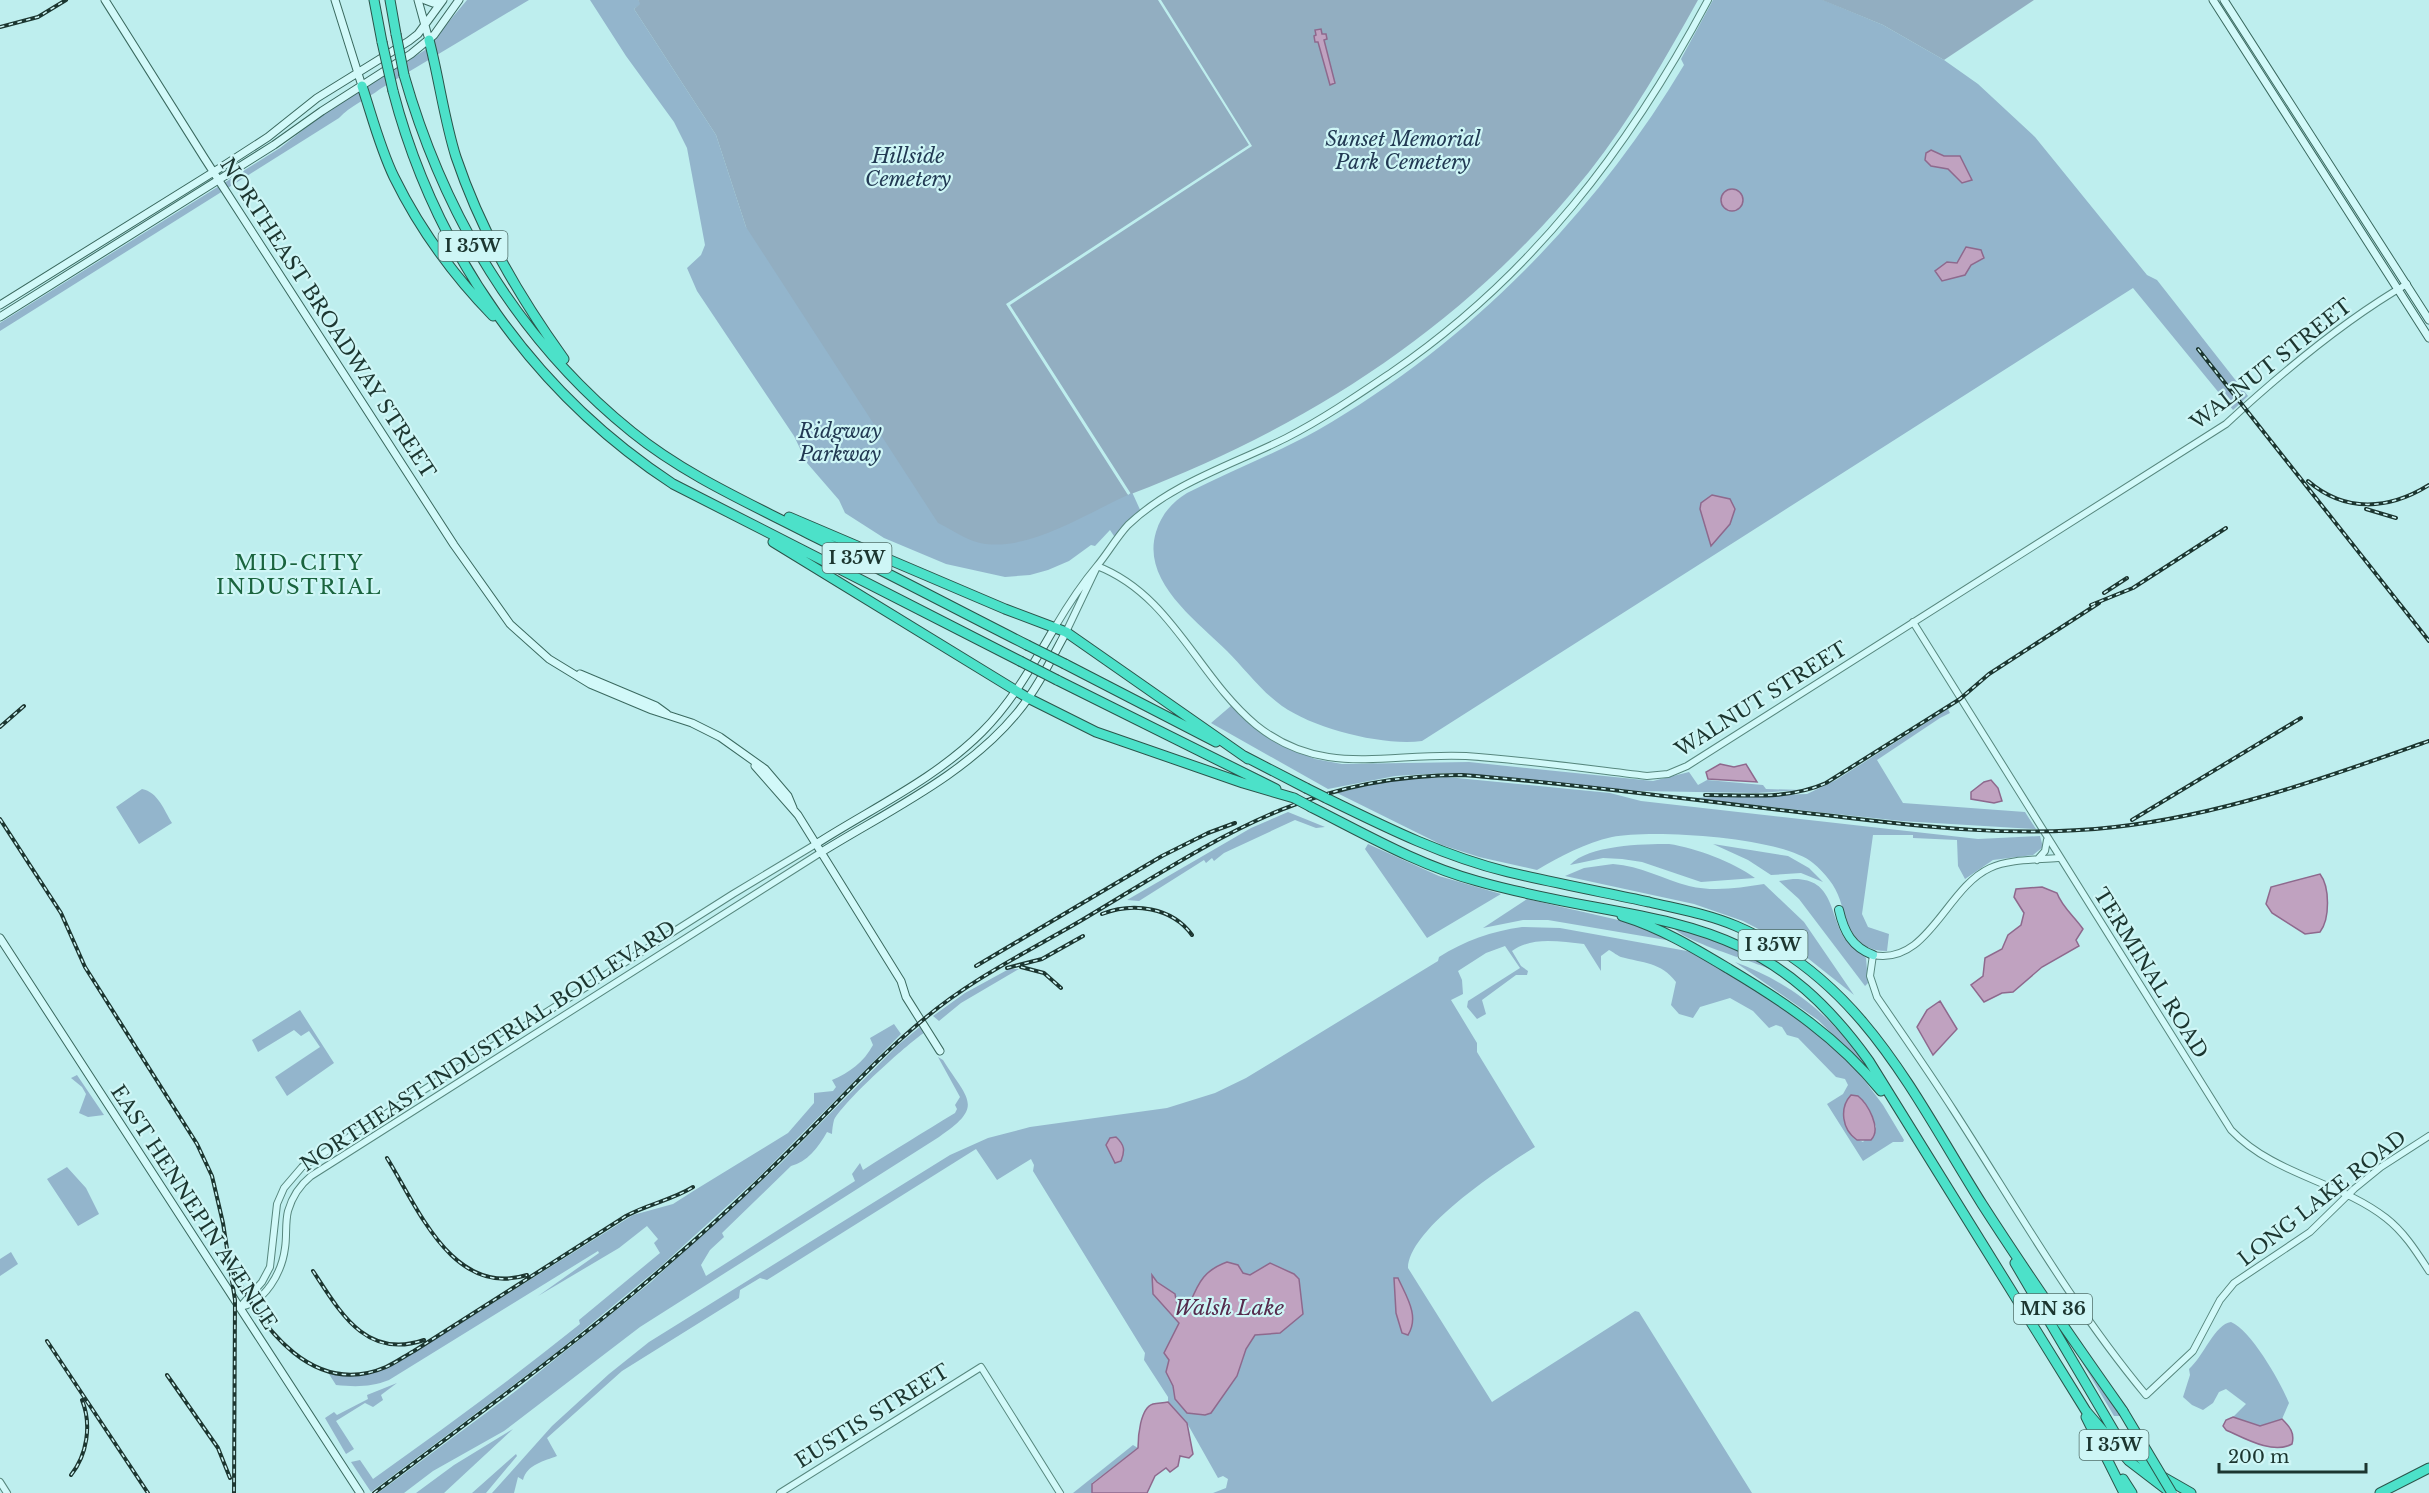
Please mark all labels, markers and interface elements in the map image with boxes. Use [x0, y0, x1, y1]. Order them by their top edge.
park label: Sunset Memorial Park Cemetery [1325, 127, 1482, 174]
park label: Hillside Cemetery [865, 144, 952, 191]
street label: NORTHEAST BROADWAY STREET [215, 153, 441, 483]
road number: I 35W [438, 231, 508, 261]
street label: WALNUT STREET [2185, 294, 2356, 435]
park label: Ridgway Parkway [797, 419, 882, 466]
road number: I 35W [822, 543, 892, 573]
district label: MID-CITY INDUSTRIAL [216, 550, 382, 600]
street label: WALNUT STREET [1670, 636, 1851, 762]
street label: TERMINAL ROAD [2089, 883, 2213, 1063]
street label: NORTHEAST INDUSTRIAL BOULEVARD [296, 915, 680, 1177]
road number: I 35W [1738, 930, 1808, 960]
street label: EAST HENNEPIN AVENUE [106, 1080, 282, 1334]
street label: LONG LAKE ROAD [2233, 1125, 2411, 1271]
road number: MN 36 [2014, 1294, 2092, 1324]
water label: Walsh Lake [1174, 1295, 1285, 1321]
street label: EUSTIS STREET [791, 1359, 953, 1473]
road number: I 35W [2080, 1430, 2148, 1460]
scale bar [2219, 1436, 2366, 1474]
text: 200 m [2228, 1446, 2289, 1468]

